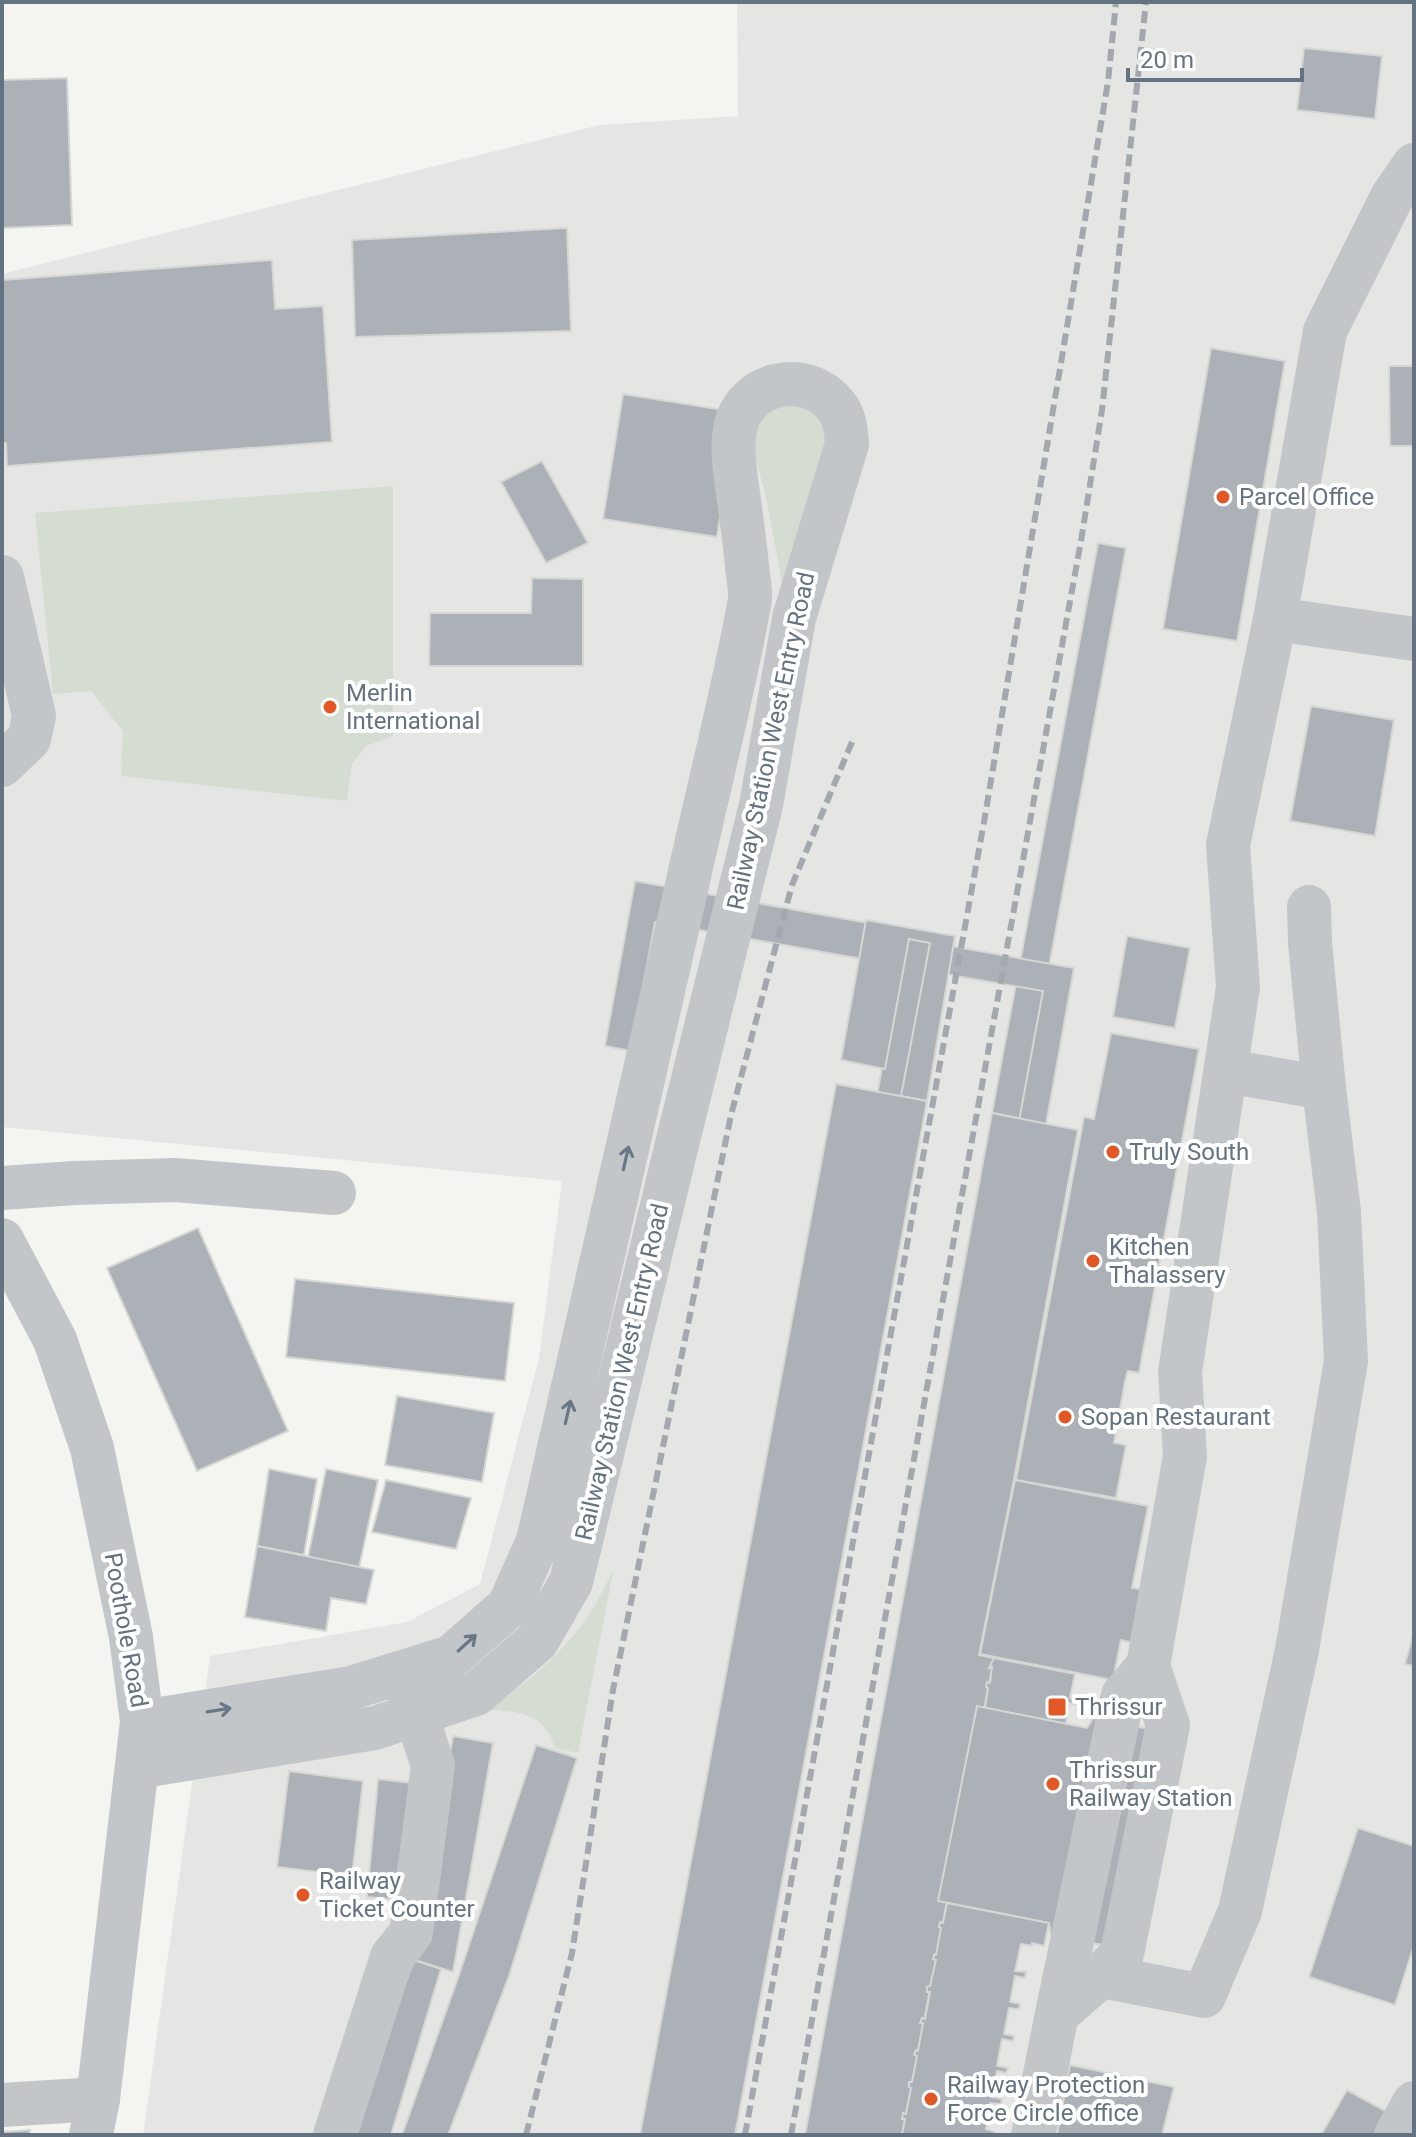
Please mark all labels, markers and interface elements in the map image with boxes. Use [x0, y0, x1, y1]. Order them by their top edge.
scale bar [1128, 32, 1302, 82]
text: 20 m [1140, 46, 1194, 74]
place label: Parcel Office [1239, 483, 1374, 511]
marker: Parcel Office [1214, 488, 1232, 506]
street label: Railway Station West Entry Road [721, 569, 821, 913]
place label: Merlin International [346, 679, 480, 735]
marker: Merlin International [321, 698, 339, 716]
place label: Truly South [1129, 1138, 1249, 1166]
marker: Truly South [1104, 1143, 1122, 1161]
one-way arrow [620, 1146, 635, 1172]
street label: Railway Station West Entry Road [570, 1201, 674, 1543]
place label: Kitchen Thalassery [1109, 1233, 1226, 1289]
marker: Kitchen Thalassery [1084, 1252, 1102, 1270]
one-way arrow [561, 1399, 576, 1425]
place label: Sopan Restaurant [1081, 1403, 1271, 1431]
marker: Sopan Restaurant [1056, 1408, 1074, 1426]
street label: Poothole Road [99, 1550, 153, 1710]
one-way arrow [456, 1635, 476, 1653]
place label: Thrissur [1075, 1693, 1163, 1721]
marker: Thrissur [1046, 1696, 1068, 1718]
one-way arrow [205, 1701, 231, 1716]
place label: Thrissur Railway Station [1069, 1756, 1233, 1812]
marker: Thrissur Railway Station [1044, 1775, 1062, 1793]
place label: Railway Ticket Counter [319, 1867, 475, 1923]
marker: Railway Ticket Counter [294, 1886, 312, 1904]
place label: Railway Protection Force Circle office [947, 2071, 1145, 2127]
marker: Railway Protection Force Circle office [922, 2090, 940, 2108]

